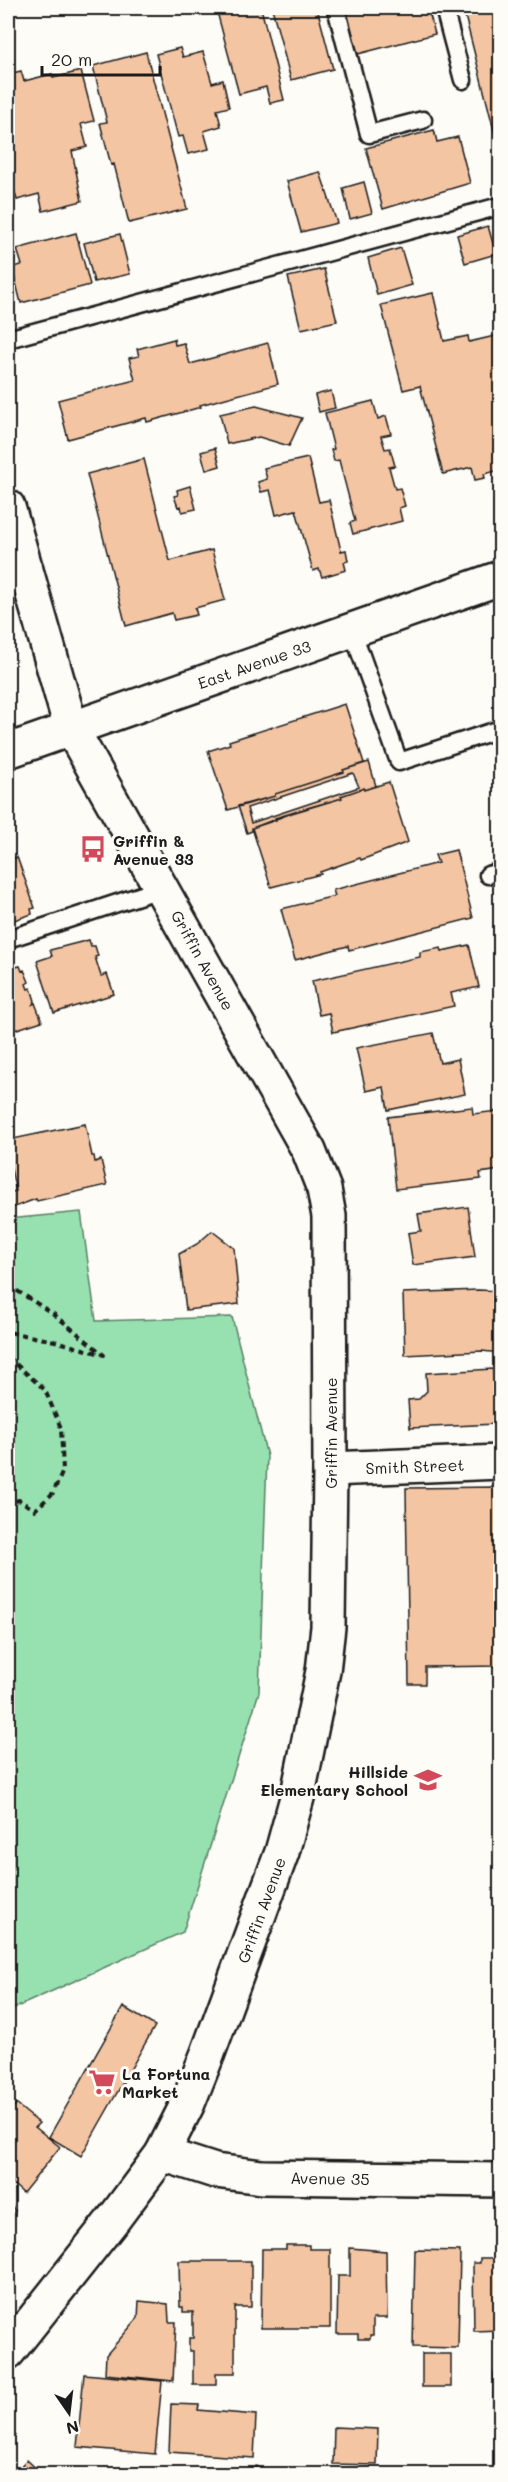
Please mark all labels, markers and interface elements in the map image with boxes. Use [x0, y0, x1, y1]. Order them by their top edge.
scale bar [42, 39, 160, 77]
text: 20 m [51, 47, 92, 71]
street label: East Avenue 33 [195, 635, 313, 693]
place label: Griffin & Avenue 33 [113, 830, 194, 869]
bus stop icon: Griffin & Avenue 33 [78, 834, 108, 864]
street label: Griffin Avenue [167, 906, 239, 1014]
street label: Griffin Avenue [320, 1377, 341, 1489]
street label: Smith Street [365, 1454, 465, 1478]
place label: Hillside Elementary School [260, 1761, 408, 1800]
school or university icon: Hillside Elementary School [413, 1765, 443, 1795]
street label: Griffin Avenue [232, 1854, 290, 1966]
place label: La Fortuna Market [122, 2063, 211, 2102]
supermarket icon: La Fortuna Market [87, 2067, 117, 2097]
street label: Avenue 35 [290, 2167, 370, 2189]
north arrow [39, 2383, 99, 2443]
text: N [64, 2416, 81, 2440]

